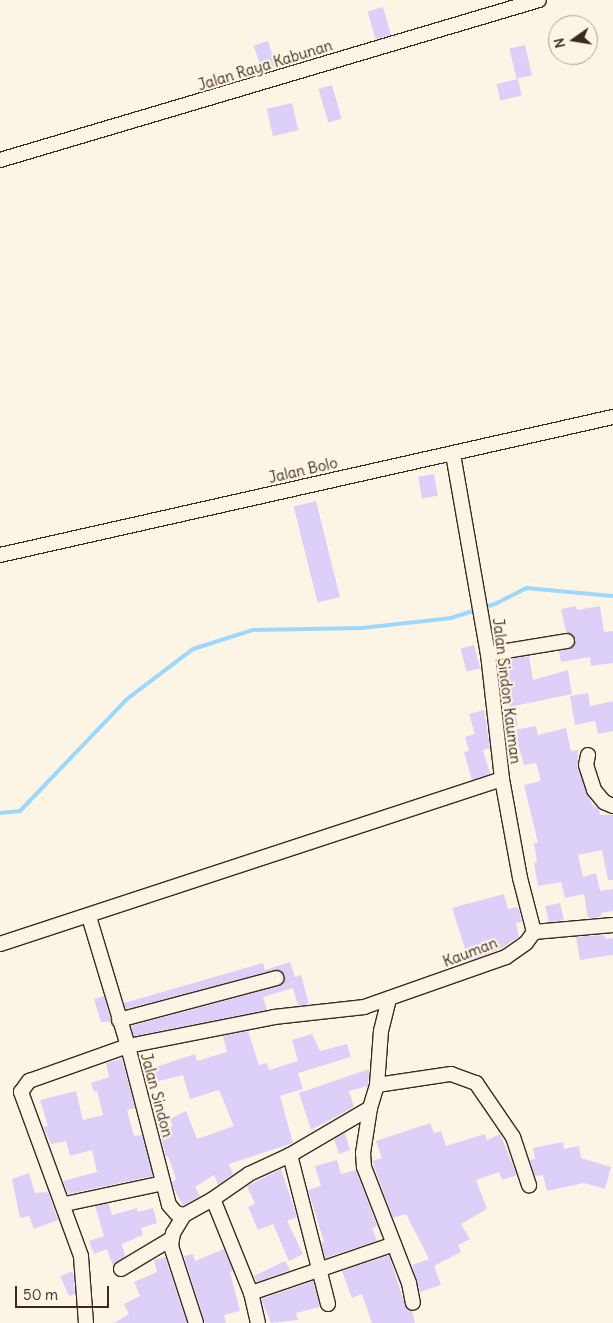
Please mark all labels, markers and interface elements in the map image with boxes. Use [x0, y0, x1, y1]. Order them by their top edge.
north arrow [548, 15, 598, 65]
street label: Jalan Raya Kabunan [196, 36, 334, 94]
text: N [549, 36, 569, 50]
street label: Jalan Bolo [267, 453, 339, 487]
street label: Jalan Sindon Kauman [489, 617, 525, 765]
street label: Kauman [440, 933, 500, 971]
street label: Jalan Sindon [137, 1051, 177, 1139]
scale bar [18, 1276, 111, 1308]
text: 50 m [23, 1285, 58, 1304]

